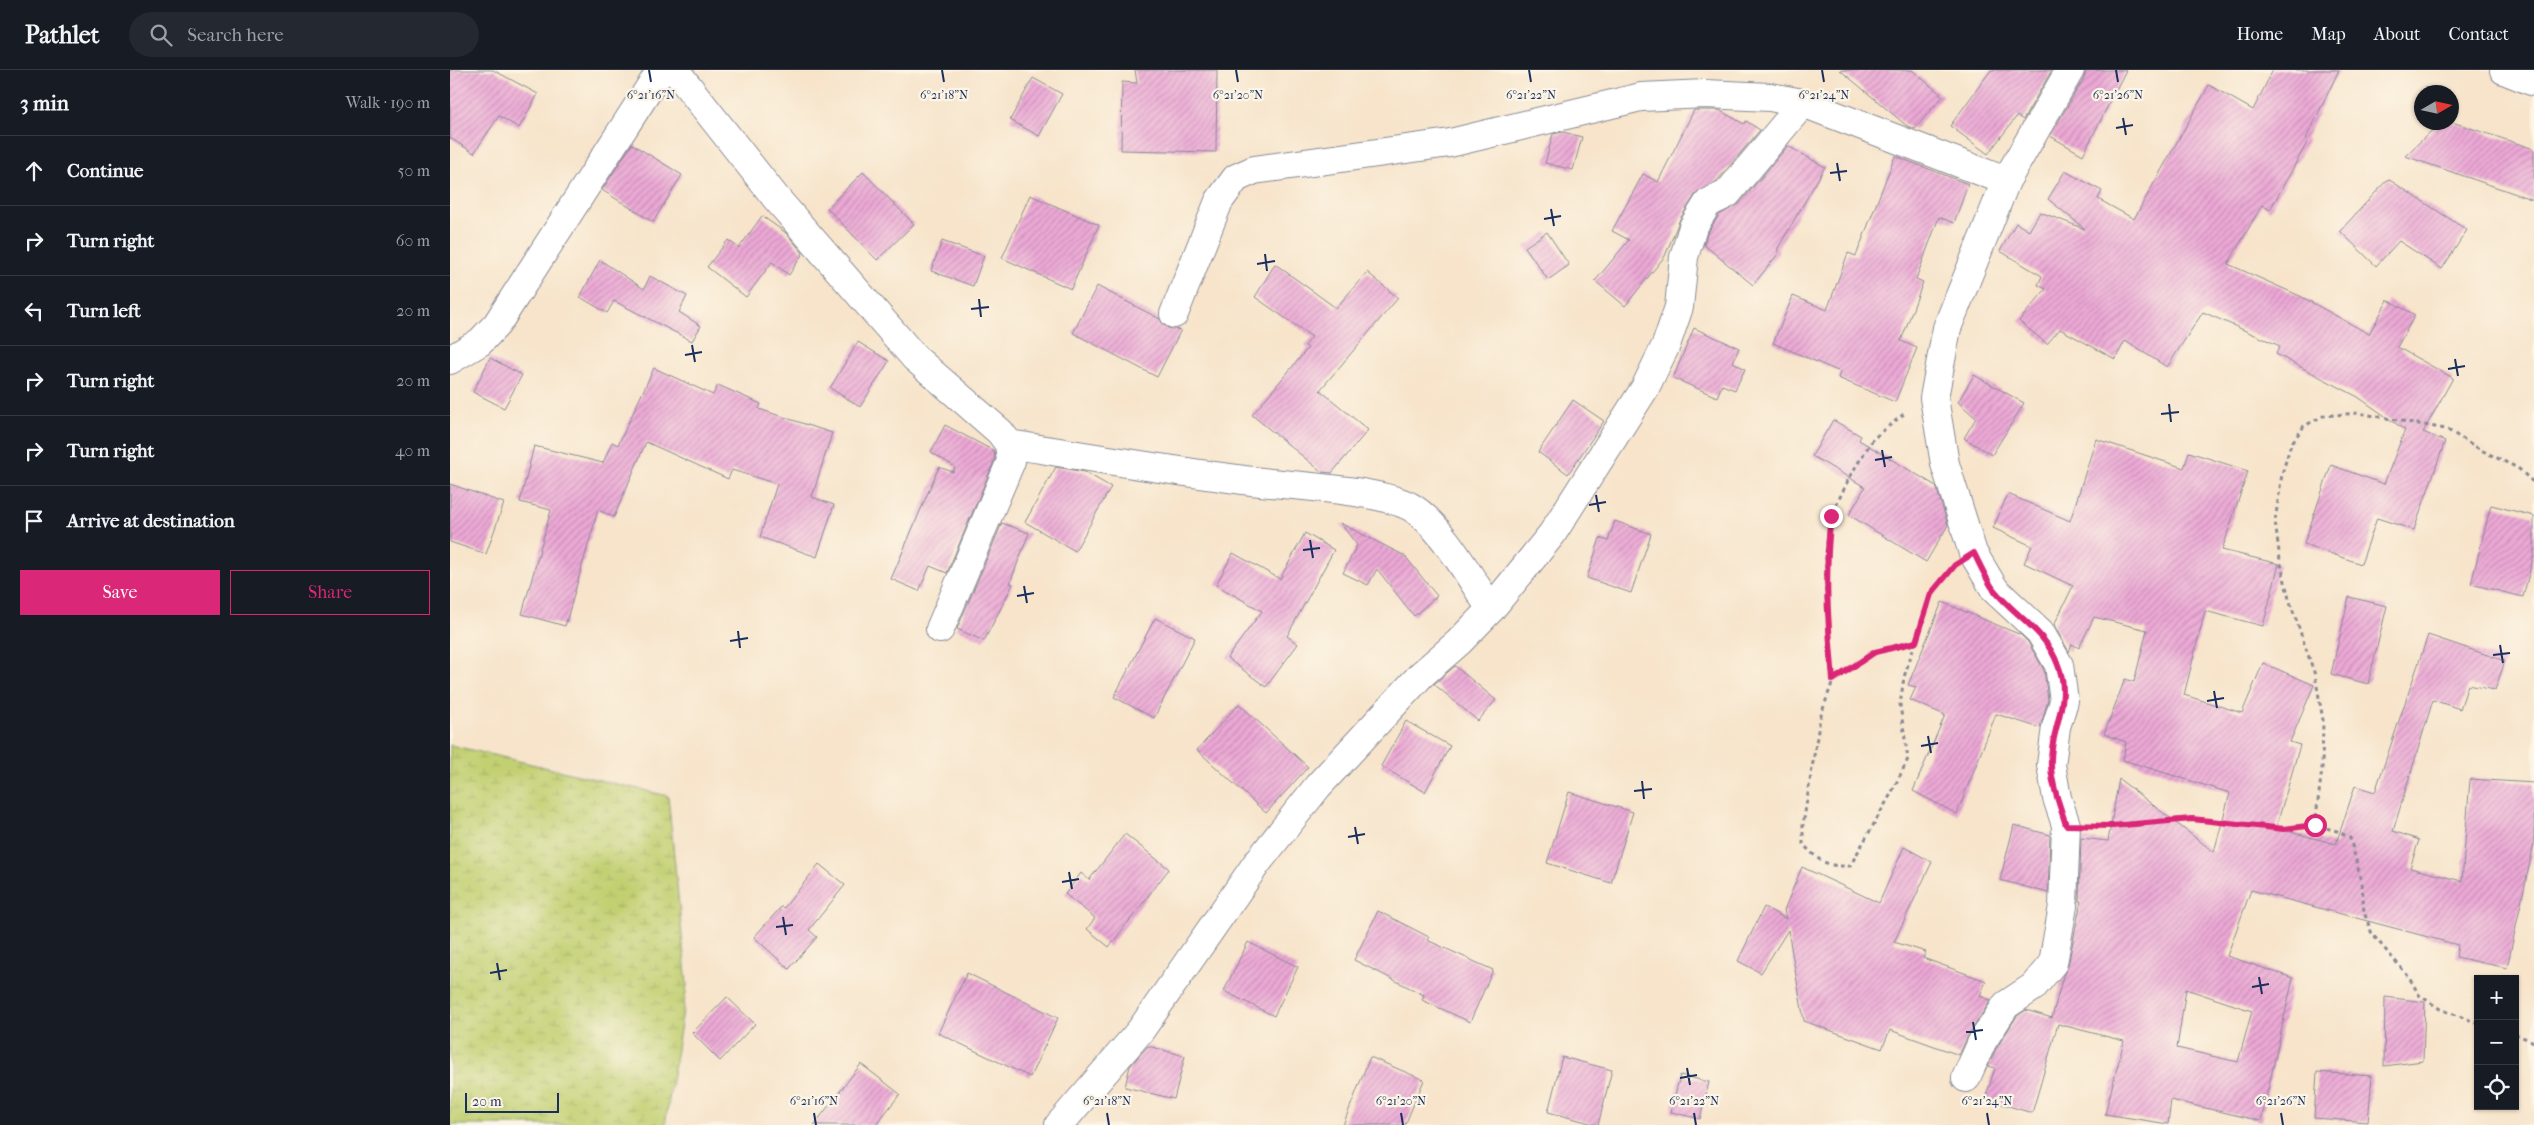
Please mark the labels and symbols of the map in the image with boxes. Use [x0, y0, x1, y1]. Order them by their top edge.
north arrow [2414, 85, 2459, 130]
text: 6°21'16"N [627, 88, 675, 102]
text: 6°21'18"N [920, 88, 968, 102]
text: 6°21'20"N [1213, 88, 1263, 102]
text: 6°21'22"N [1506, 88, 1556, 102]
text: 6°21'24"N [1799, 88, 1849, 102]
text: 6°21'26"N [2093, 88, 2143, 102]
route end [1820, 505, 1843, 528]
route start [2304, 814, 2327, 837]
scale bar [465, 1090, 559, 1113]
text: 6°21'16"N [790, 1094, 838, 1108]
text: 6°21'18"N [1083, 1094, 1131, 1108]
text: 6°21'20"N [1376, 1094, 1426, 1108]
text: 6°21'22"N [1669, 1094, 1719, 1108]
text: 6°21'24"N [1962, 1094, 2012, 1108]
text: 6°21'26"N [2256, 1094, 2306, 1108]

